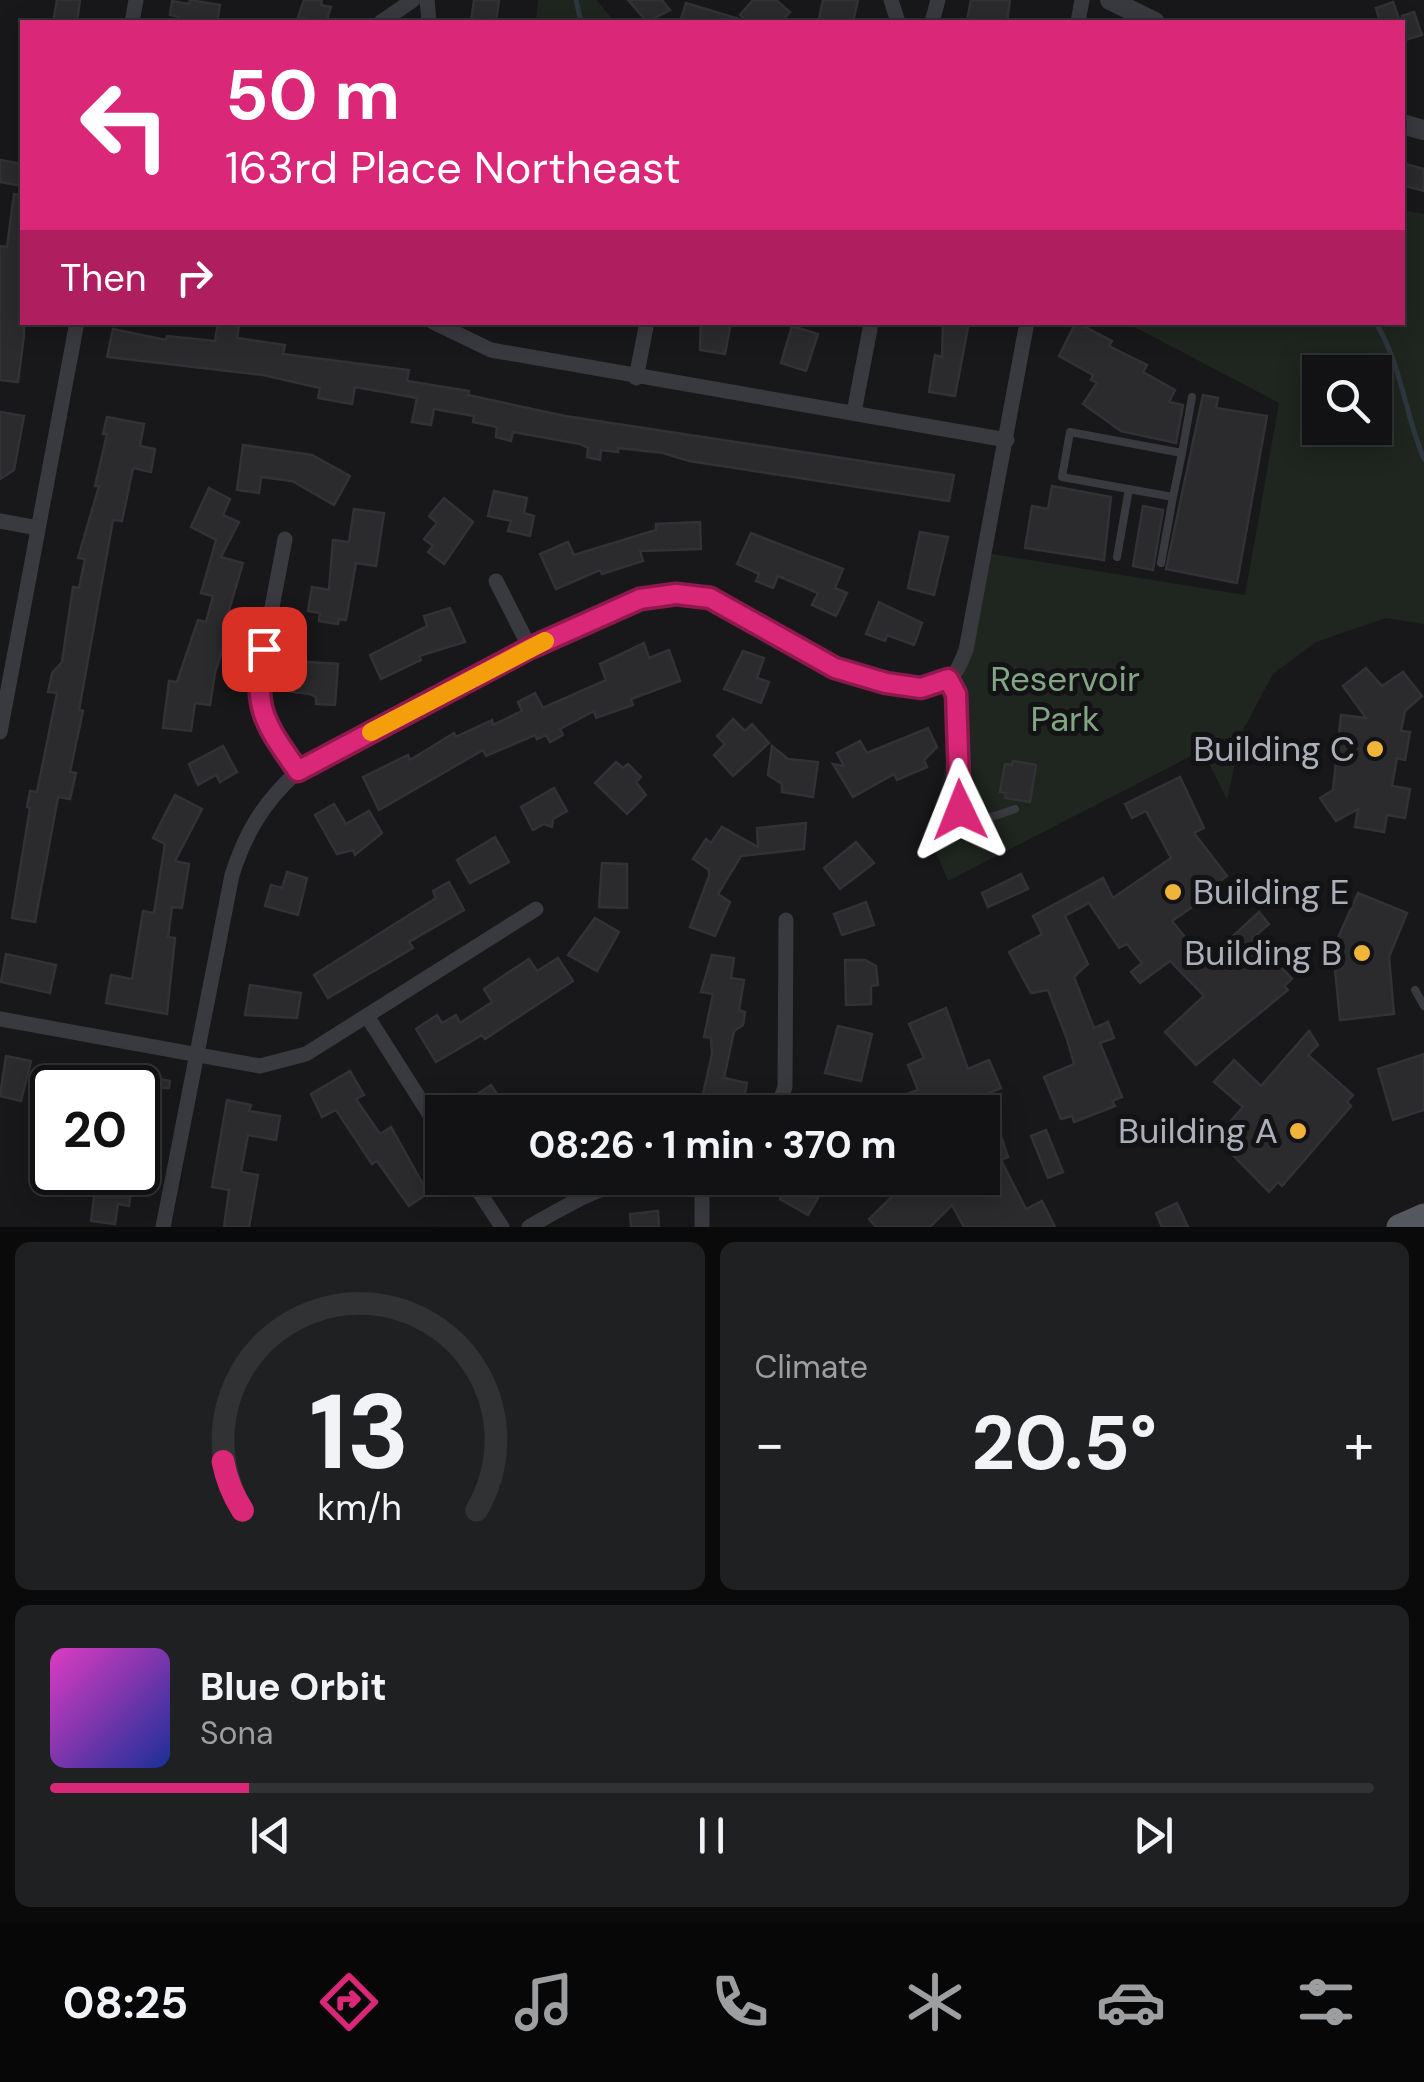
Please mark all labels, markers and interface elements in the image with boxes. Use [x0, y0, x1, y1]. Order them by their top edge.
text: 50 m [225, 50, 400, 141]
icon: left [60, 60, 190, 190]
text: 163rd Place Northeast [225, 138, 681, 197]
icon: right [167, 250, 222, 305]
text: Then [60, 253, 147, 303]
map controls [1302, 355, 1392, 445]
button: search [1302, 355, 1392, 445]
pin [222, 607, 307, 692]
icon: arrive [237, 622, 292, 677]
park label: Reservoir Park [990, 656, 1140, 742]
place label: Building C [1193, 726, 1355, 772]
marker: Building C [1364, 738, 1386, 760]
position arrow [908, 758, 1012, 862]
place label: Building E [1193, 869, 1349, 915]
marker: Building E [1162, 881, 1184, 903]
place label: Building B [1184, 930, 1342, 976]
marker: Building B [1351, 942, 1373, 964]
speed limit sign: 20 [30, 1065, 160, 1195]
place label: Building A [1118, 1108, 1278, 1154]
text: 08:26 · 1 min · 370 m [529, 1120, 897, 1170]
marker: Building A [1287, 1120, 1309, 1142]
text: Climate [755, 1346, 868, 1388]
text: 13 [309, 1365, 410, 1500]
text: 20.5° [971, 1395, 1157, 1492]
text: − [755, 1408, 785, 1480]
text: + [1344, 1408, 1374, 1480]
text: km/h [318, 1485, 402, 1531]
text: Blue Orbit [200, 1662, 387, 1712]
text: Sona [200, 1712, 273, 1754]
icon: previous [243, 1808, 298, 1863]
icon: pause [684, 1808, 739, 1863]
icon: next [1126, 1808, 1181, 1863]
icon: directions [314, 1967, 384, 2037]
icon: music [509, 1967, 579, 2037]
icon: phone [705, 1967, 775, 2037]
icon: climate [900, 1967, 970, 2037]
icon: car [1096, 1967, 1166, 2037]
icon: filters [1291, 1967, 1361, 2037]
text: 08:25 [63, 1973, 188, 2032]

